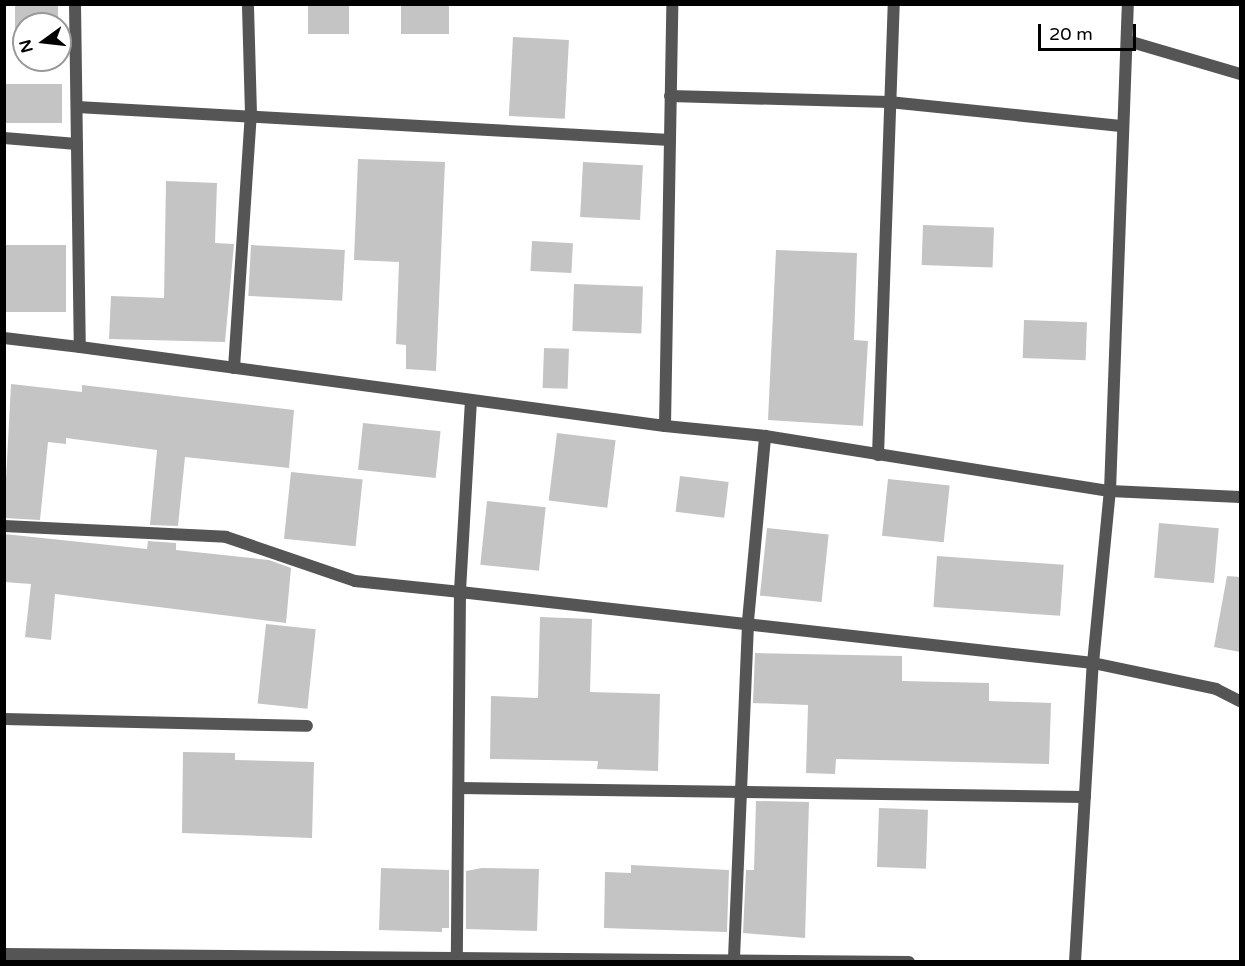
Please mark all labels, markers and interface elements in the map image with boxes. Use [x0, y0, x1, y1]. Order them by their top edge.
north arrow [12, 12, 72, 72]
scale bar [1041, 12, 1138, 50]
text: 20 m [1049, 23, 1093, 45]
text: N [15, 37, 38, 55]

